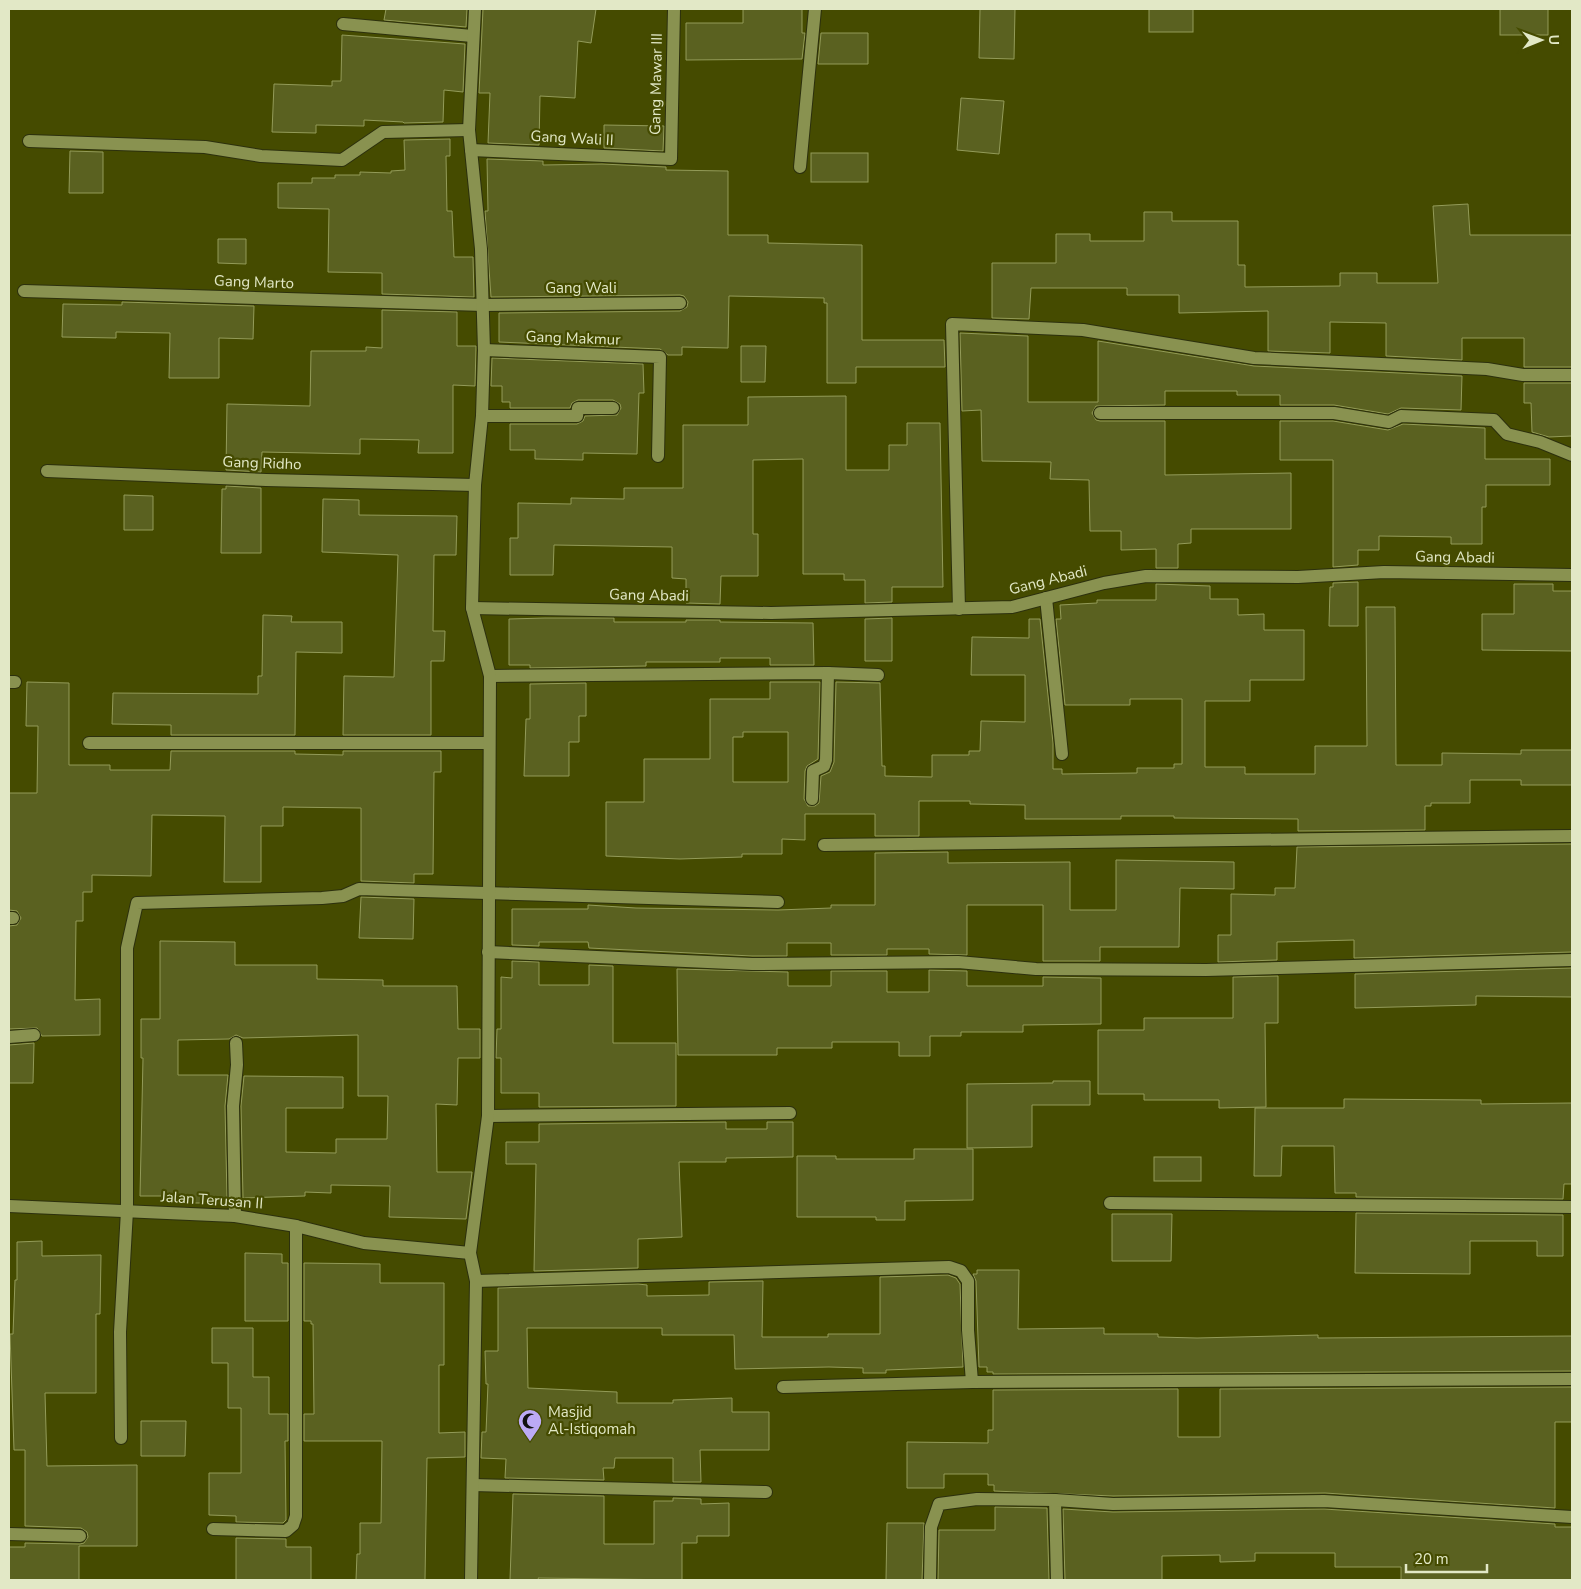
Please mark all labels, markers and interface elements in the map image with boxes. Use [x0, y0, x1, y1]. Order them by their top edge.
north arrow [1516, 15, 1566, 65]
street label: Gang Mawar III [645, 33, 667, 135]
text: U [1544, 34, 1563, 45]
street label: Gang Wali II [530, 126, 614, 150]
street label: Gang Marto [214, 271, 294, 293]
street label: Gang Wali [545, 278, 617, 298]
street label: Gang Makmur [525, 326, 621, 350]
street label: Gang Ridho [222, 452, 302, 474]
street label: Gang Abadi [1415, 546, 1495, 568]
street label: Gang Abadi [1007, 561, 1089, 599]
street label: Gang Abadi [609, 584, 689, 606]
street label: Jalan Terusan II [159, 1186, 264, 1214]
place label: Masjid Al-Istiqomah [548, 1402, 636, 1439]
mosque icon: Masjid Al-Istiqomah [517, 1408, 543, 1442]
scale bar [1406, 1542, 1487, 1574]
text: 20 m [1414, 1549, 1449, 1569]

